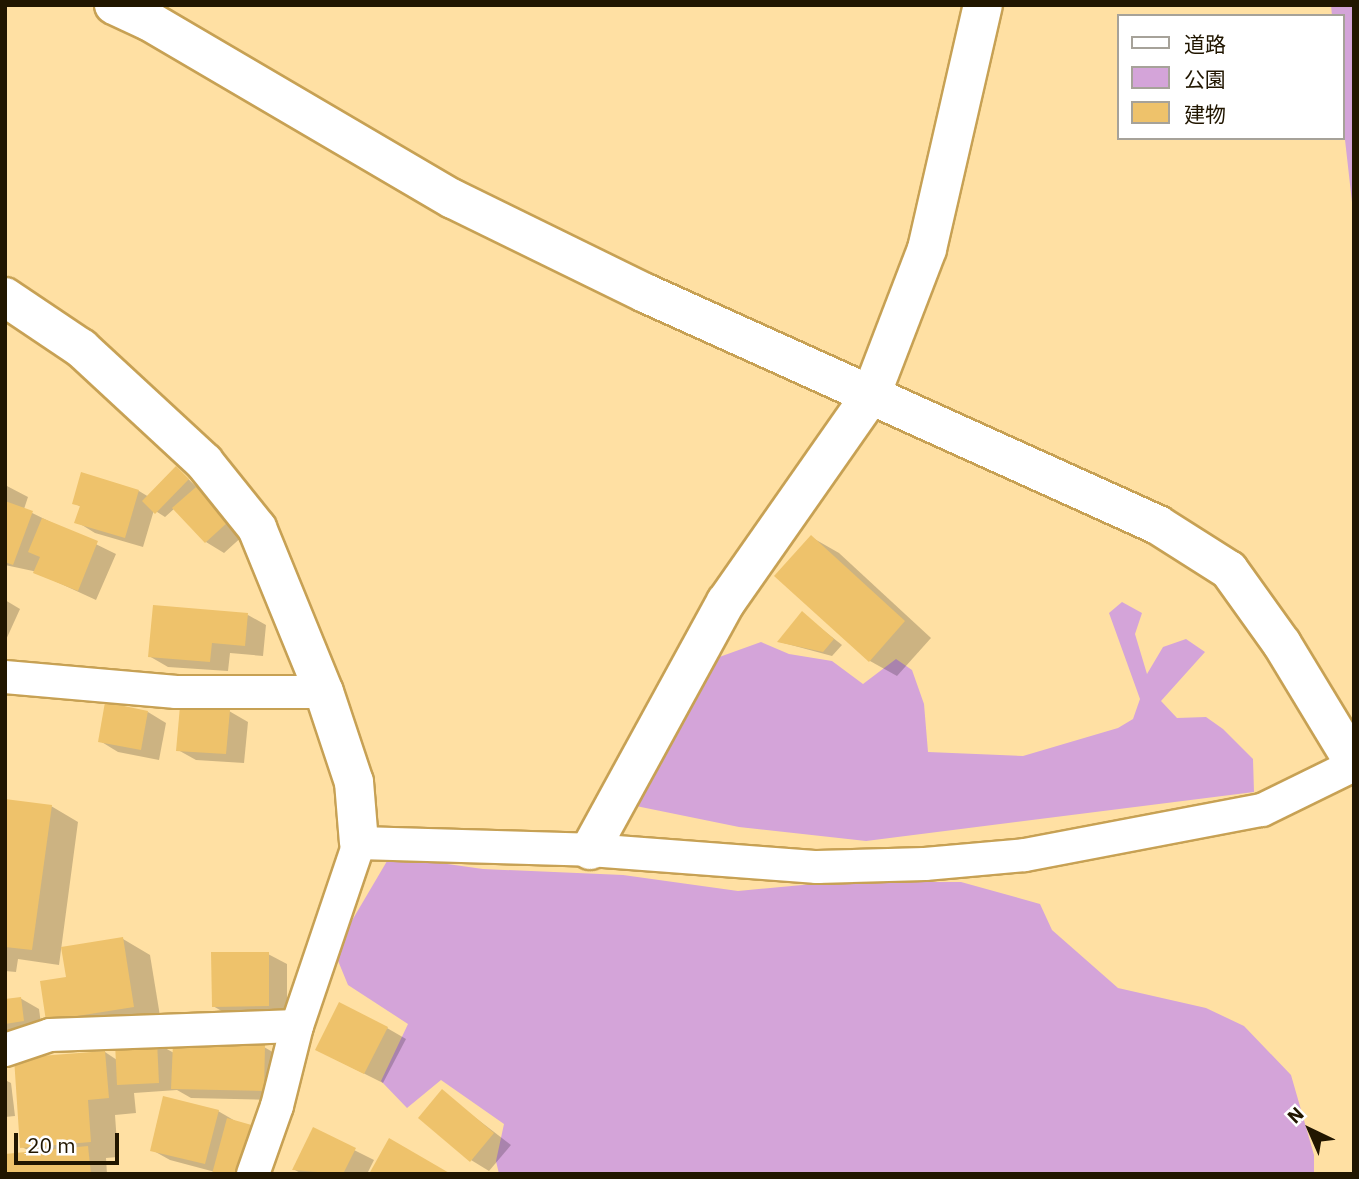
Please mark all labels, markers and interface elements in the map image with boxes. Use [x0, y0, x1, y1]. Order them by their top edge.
legend [1118, 14, 1345, 140]
text: 道路 [1184, 30, 1226, 58]
text: 公園 [1184, 65, 1226, 93]
text: 建物 [1184, 100, 1226, 128]
north arrow [1275, 1095, 1345, 1165]
text: N [1282, 1101, 1309, 1128]
scale bar [18, 1120, 122, 1164]
text: 20 m [27, 1131, 76, 1159]

